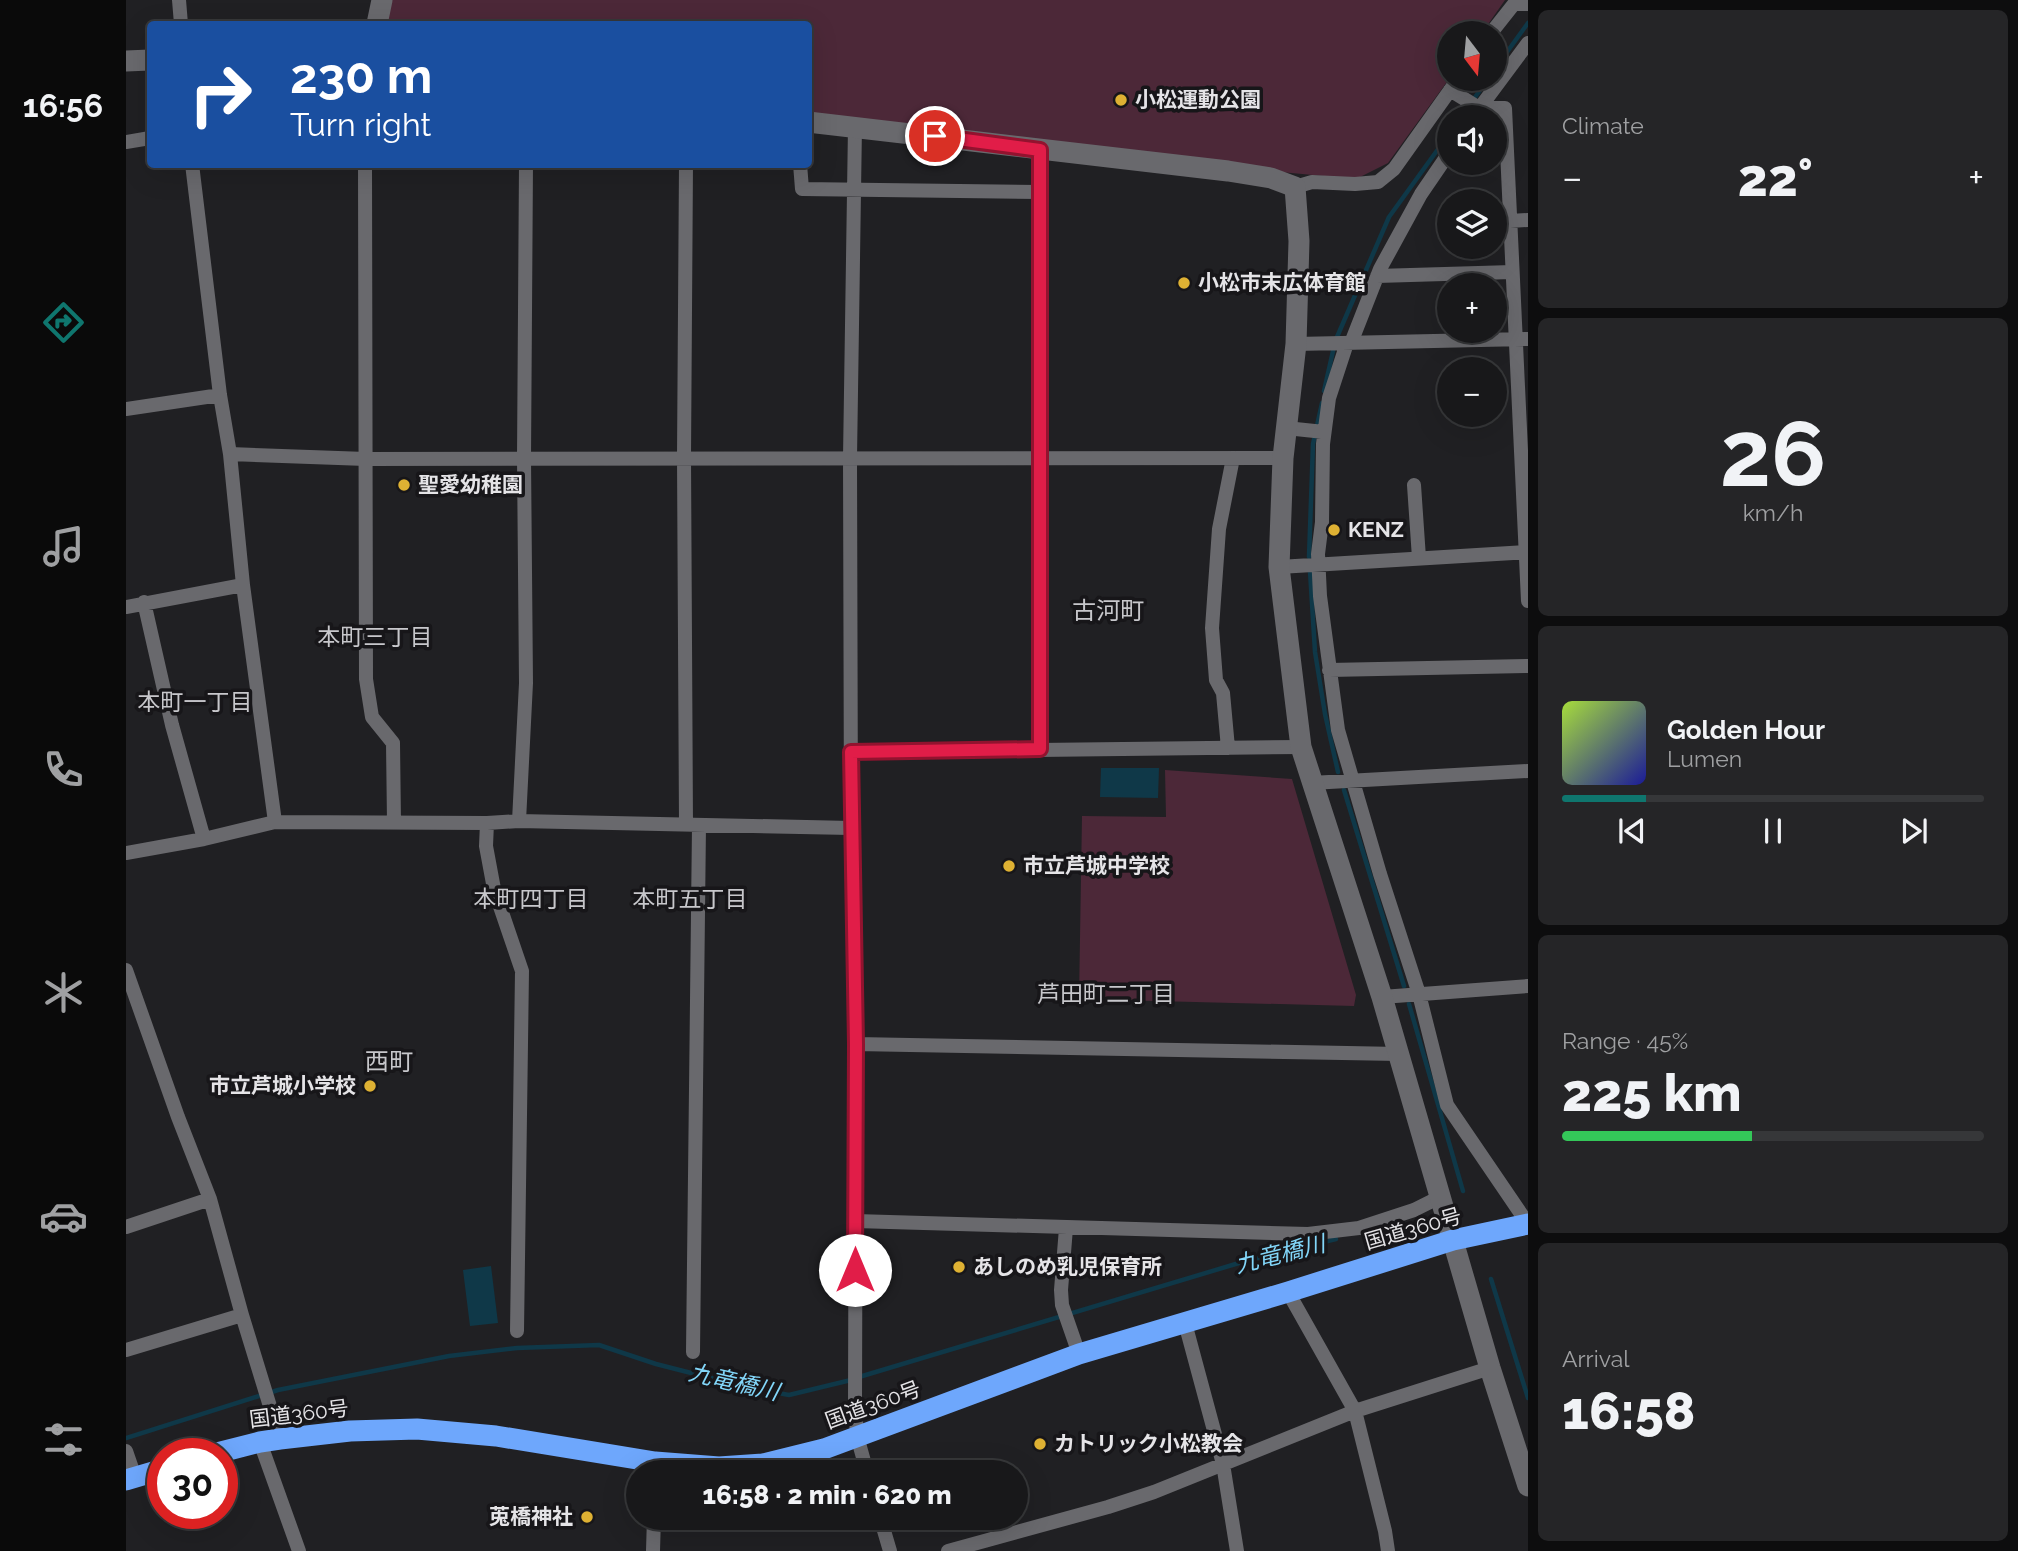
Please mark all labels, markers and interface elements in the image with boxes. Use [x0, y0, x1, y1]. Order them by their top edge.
north arrow [1437, 21, 1507, 91]
map controls [1437, 21, 1507, 427]
text: 230 m [290, 47, 432, 104]
icon: right [175, 49, 266, 140]
text: 16:56 [23, 87, 103, 124]
place label: 小松運動公園 [1135, 87, 1261, 112]
marker: 小松運動公園 [1113, 92, 1129, 108]
button: sound [1437, 105, 1507, 175]
text: Turn right [290, 106, 431, 143]
pin [905, 106, 965, 166]
text: Climate [1562, 112, 1644, 139]
icon: arrive [916, 117, 954, 155]
text: 22° [1738, 147, 1813, 208]
text: − [1562, 155, 1582, 200]
text: + [1968, 155, 1984, 200]
button: layers [1437, 189, 1507, 259]
place label: 小松市末広体育館 [1198, 270, 1366, 295]
button: + [1437, 273, 1507, 343]
marker: 小松市末広体育館 [1176, 275, 1192, 291]
icon: directions [39, 298, 88, 347]
button: − [1437, 357, 1507, 427]
text: 26 [1720, 400, 1826, 507]
place label: 聖愛幼稚園 [418, 472, 523, 497]
marker: 聖愛幼稚園 [396, 477, 412, 493]
text: km/h [1743, 499, 1803, 526]
place label: KENZ [1348, 517, 1404, 542]
icon: music [39, 522, 88, 571]
marker: KENZ [1326, 522, 1342, 538]
district label: 古河町 [1072, 596, 1144, 625]
district label: 本町三丁目 [318, 623, 433, 650]
district label: 本町一丁目 [138, 688, 253, 715]
text: Golden Hour [1667, 715, 1825, 745]
icon: phone [39, 745, 88, 794]
text: Lumen [1667, 745, 1742, 772]
icon: previous [1613, 812, 1651, 850]
icon: pause [1754, 812, 1792, 850]
icon: next [1895, 812, 1933, 850]
place label: 市立芦城中学校 [1023, 853, 1170, 878]
marker: 市立芦城中学校 [1001, 858, 1017, 874]
district label: 本町四丁目 [474, 885, 589, 912]
district label: 本町五丁目 [633, 885, 748, 912]
icon: climate [39, 968, 88, 1017]
district label: 芦田町二丁目 [1037, 980, 1175, 1007]
text: Range · 45% [1562, 1027, 1688, 1054]
district label: 西町 [365, 1047, 413, 1076]
text: 225 km [1562, 1062, 1742, 1123]
place label: 市立芦城小学校 [209, 1073, 356, 1098]
marker: 市立芦城小学校 [362, 1078, 378, 1094]
icon: car [39, 1192, 88, 1241]
street label: 国道360号 [1361, 1203, 1464, 1254]
water label: 九竜橋川 [1232, 1229, 1331, 1278]
position arrow [818, 1233, 892, 1307]
place label: あしのめ乳児保育所 [973, 1254, 1162, 1279]
marker: あしのめ乳児保育所 [951, 1259, 967, 1275]
text: Arrival [1562, 1345, 1629, 1372]
water label: 九竜橋川 [686, 1358, 785, 1406]
street label: 国道360号 [822, 1376, 924, 1433]
text: 16:58 [1562, 1380, 1695, 1441]
street label: 国道360号 [248, 1395, 350, 1432]
icon: filters [39, 1415, 88, 1464]
place label: カトリック小松教会 [1054, 1431, 1243, 1456]
marker: カトリック小松教会 [1032, 1436, 1048, 1452]
speed limit sign: 30 [147, 1438, 238, 1529]
text: 16:58 · 2 min · 620 m [703, 1480, 951, 1510]
place label: 莵橋神社 [489, 1504, 573, 1529]
marker: 莵橋神社 [579, 1509, 595, 1525]

